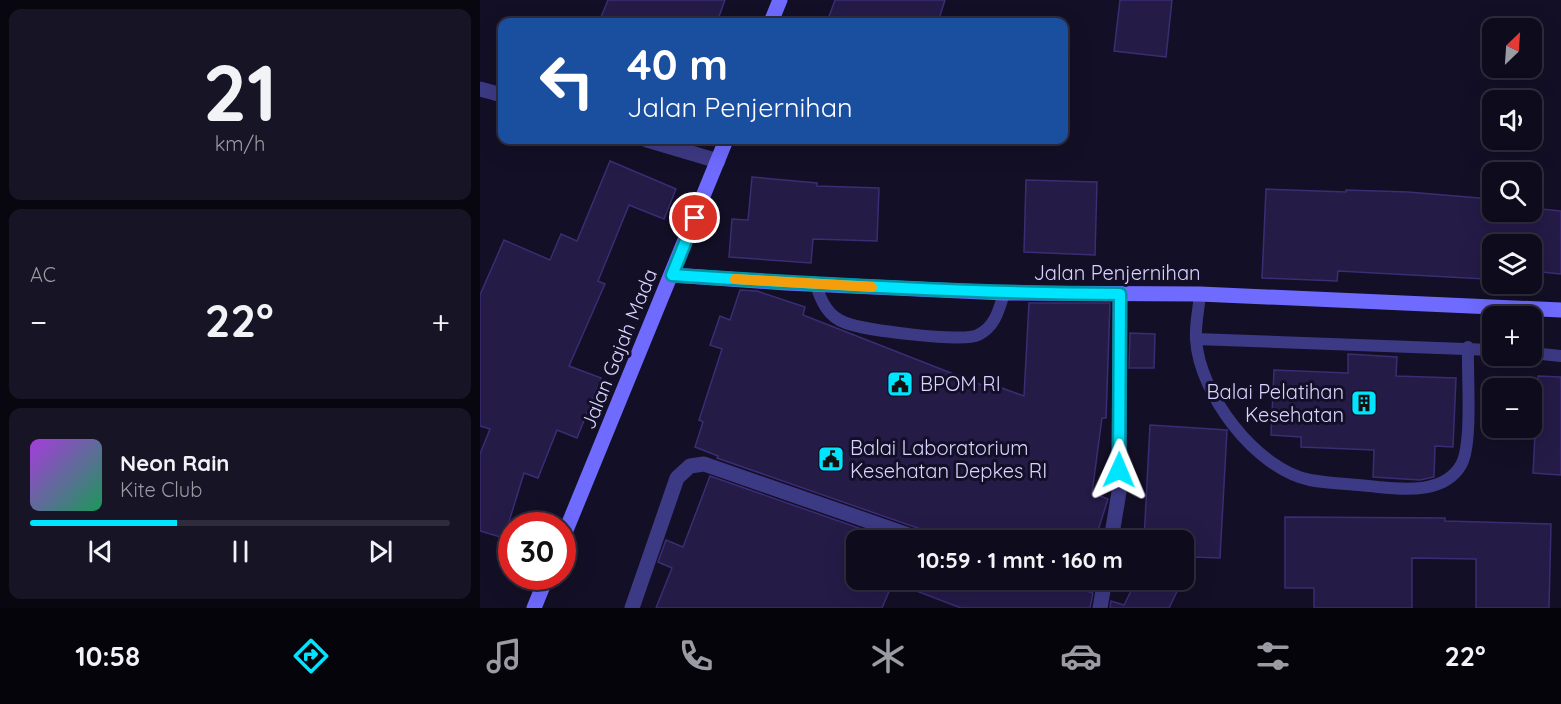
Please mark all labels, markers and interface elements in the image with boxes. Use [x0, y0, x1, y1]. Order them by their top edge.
north arrow [1482, 18, 1542, 78]
map controls [1482, 18, 1542, 438]
text: 40 m [627, 38, 728, 91]
icon: left [528, 42, 606, 120]
text: 21 [203, 43, 277, 141]
text: Jalan Penjernihan [627, 90, 853, 124]
button: sound [1482, 90, 1542, 150]
text: km/h [215, 131, 265, 156]
button: search [1482, 162, 1542, 222]
pin [669, 192, 720, 243]
icon: arrive [678, 201, 711, 234]
button: layers [1482, 234, 1542, 294]
street label: Jalan Penjernihan [1033, 260, 1201, 285]
text: AC [30, 262, 56, 287]
street label: Jalan Gajah Mada [575, 265, 662, 433]
text: 22° [205, 292, 274, 348]
text: − [30, 301, 47, 342]
text: + [431, 301, 450, 342]
button: + [1482, 306, 1542, 366]
public building icon: BPOM RI [885, 369, 915, 399]
place label: BPOM RI [920, 371, 1001, 396]
button: − [1482, 378, 1542, 438]
place label: Balai Pelatihan Kesehatan [1207, 379, 1344, 427]
building icon: Balai Pelatihan Kesehatan [1349, 388, 1379, 418]
place label: Balai Laboratorium Kesehatan Depkes RI [850, 435, 1047, 483]
position arrow [1087, 438, 1151, 502]
public building icon: Balai Laboratorium Kesehatan Depkes RI [816, 444, 846, 474]
text: Neon Rain [120, 449, 229, 477]
text: Kite Club [120, 477, 202, 502]
speed limit sign: 30 [498, 512, 576, 590]
icon: previous [84, 535, 117, 568]
icon: pause [224, 535, 257, 568]
icon: next [364, 535, 397, 568]
text: 10:59 · 1 mnt · 160 m [917, 546, 1123, 574]
icon: directions [290, 635, 332, 677]
icon: music [483, 635, 525, 677]
icon: phone [675, 635, 717, 677]
icon: climate [867, 635, 909, 677]
icon: car [1060, 635, 1102, 677]
icon: filters [1252, 635, 1294, 677]
text: 10:58 [75, 639, 140, 673]
text: 22° [1444, 639, 1486, 673]

